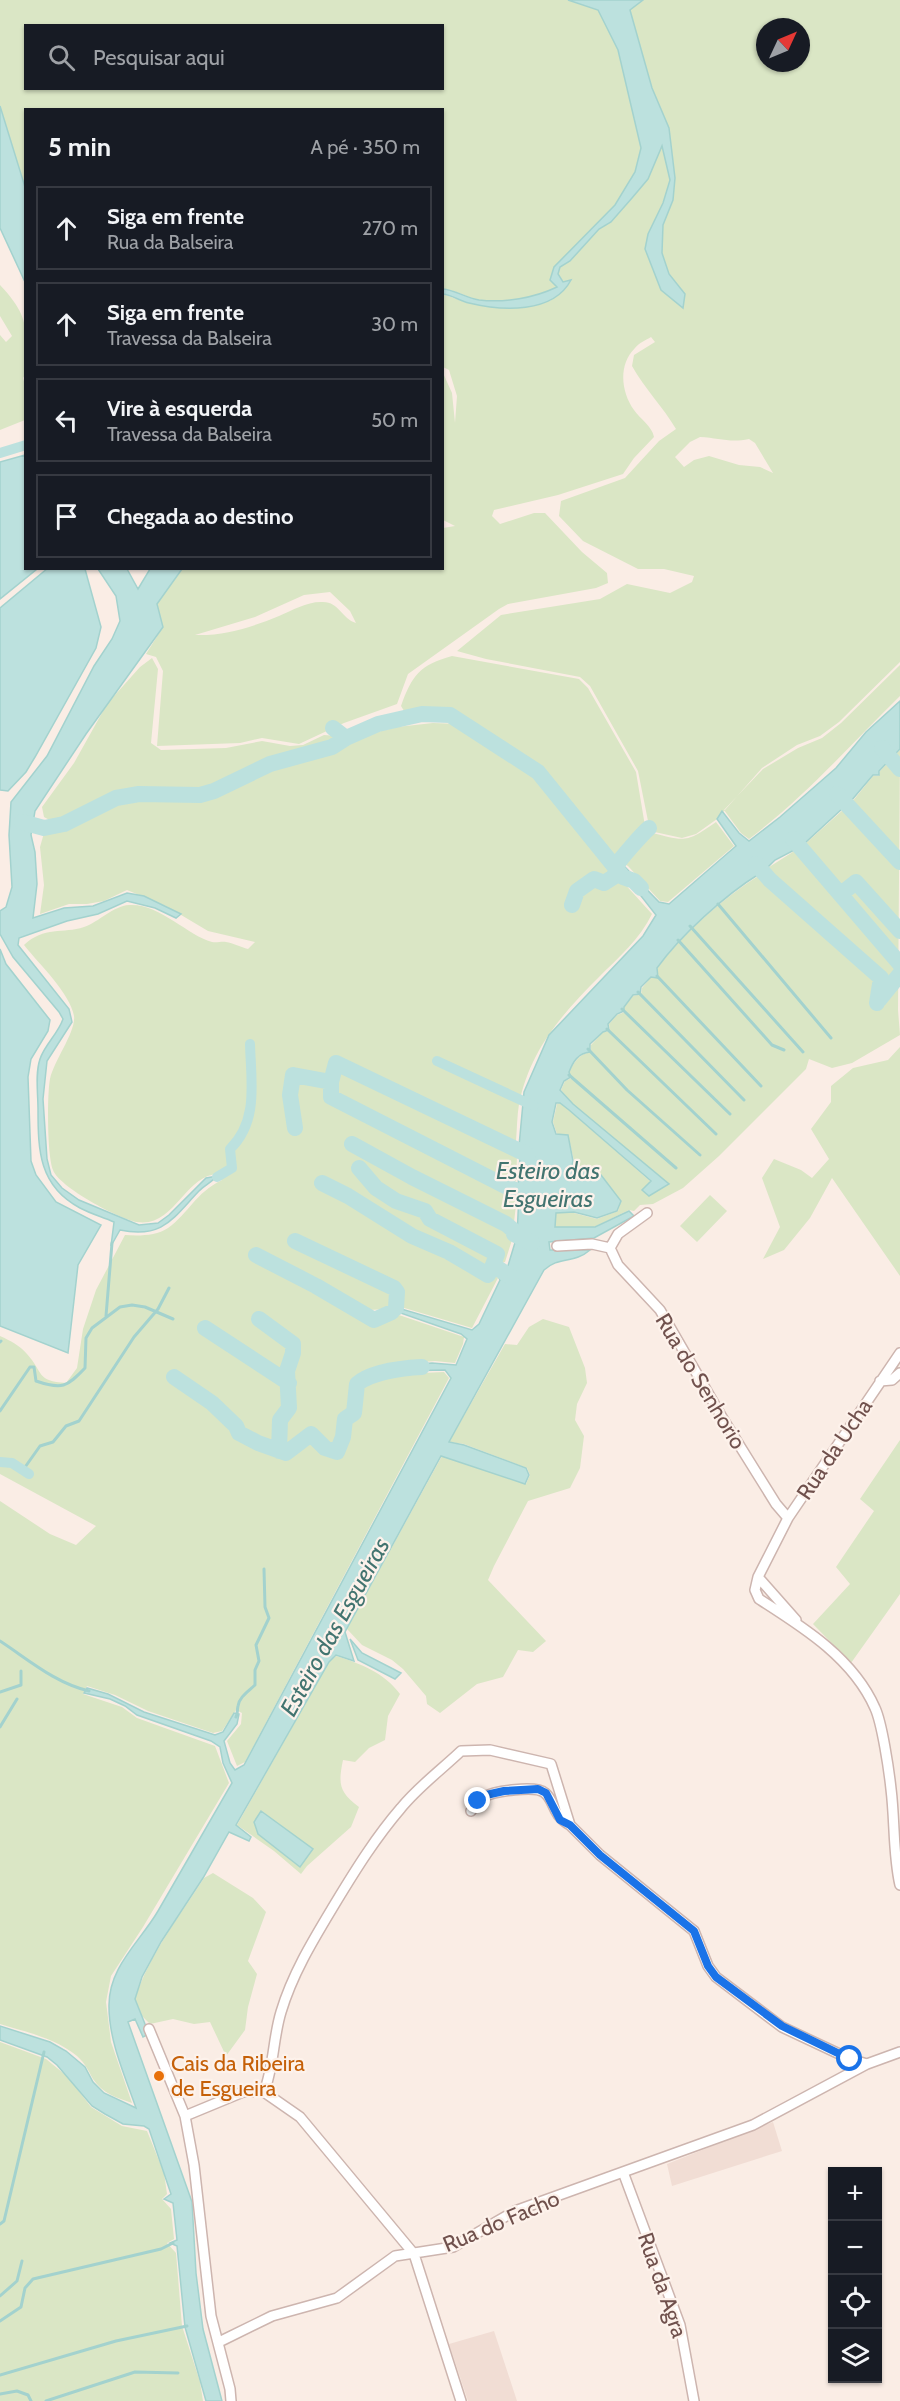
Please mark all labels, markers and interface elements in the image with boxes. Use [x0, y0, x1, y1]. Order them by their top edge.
north arrow [756, 18, 810, 72]
search box [24, 24, 444, 90]
icon: search [45, 41, 78, 74]
text: Pesquisar aqui [93, 44, 225, 71]
text: 5 min [48, 131, 111, 163]
text: A pé · 350 m [310, 135, 420, 159]
text: Siga em frente [107, 203, 244, 230]
icon: ahead [50, 212, 83, 245]
text: 270 m [362, 216, 418, 240]
text: Rua da Balseira [107, 230, 233, 254]
text: Siga em frente [107, 299, 244, 326]
icon: ahead [50, 308, 83, 341]
text: 30 m [371, 312, 418, 336]
text: Travessa da Balseira [107, 326, 272, 350]
text: Vire à esquerda [107, 395, 252, 422]
icon: left [50, 404, 83, 437]
text: 50 m [371, 408, 418, 432]
text: Travessa da Balseira [107, 422, 272, 446]
icon: arrive [50, 500, 83, 533]
text: Chegada ao destino [107, 503, 293, 530]
water label: Esteiro das Esgueiras [496, 1156, 600, 1213]
street label: Rua do Senhorio [649, 1309, 752, 1454]
street label: Rua da Ucha [791, 1393, 878, 1505]
water label: Esteiro das Esgueiras [274, 1533, 396, 1721]
route end [464, 1787, 490, 1813]
route start [836, 2045, 862, 2071]
place label: Cais da Ribeira de Esgueira [171, 2050, 305, 2102]
marker: Cais da Ribeira de Esgueira [152, 2069, 166, 2083]
map controls [828, 2167, 882, 2383]
button: + [828, 2167, 882, 2221]
street label: Rua do Facho [439, 2185, 564, 2258]
button: − [828, 2221, 882, 2275]
street label: Rua da Agra [632, 2229, 693, 2342]
button: locate [828, 2275, 882, 2329]
button: layers [828, 2329, 882, 2383]

